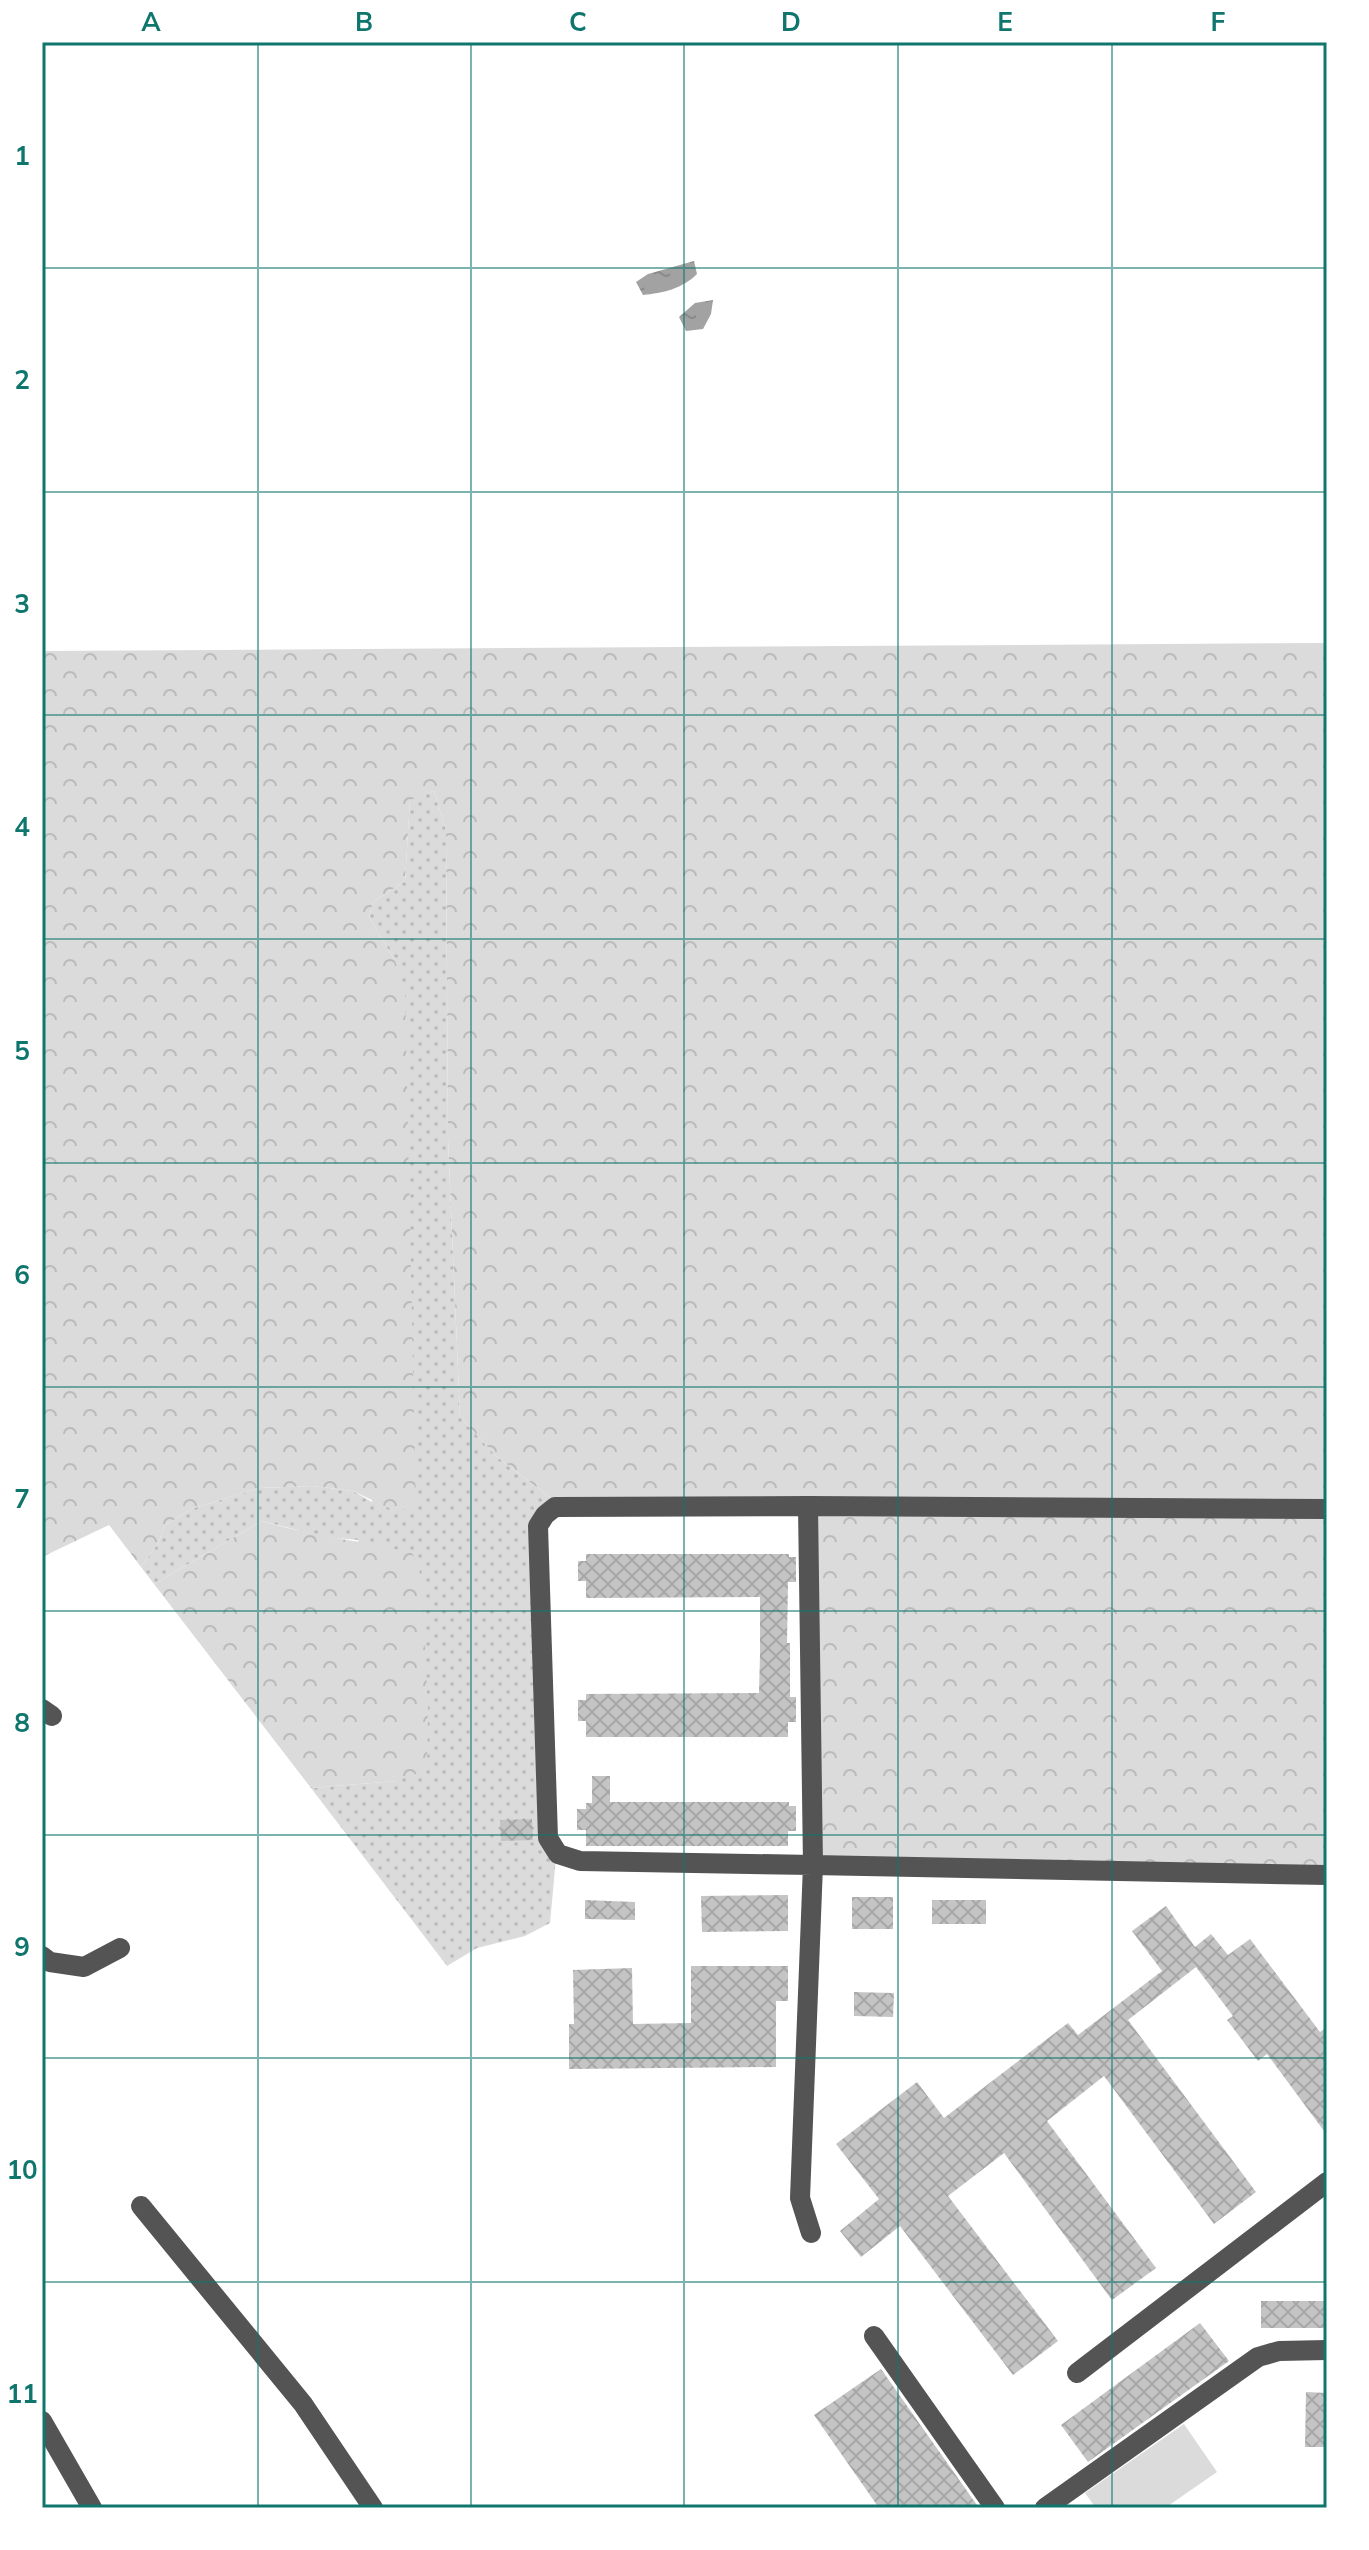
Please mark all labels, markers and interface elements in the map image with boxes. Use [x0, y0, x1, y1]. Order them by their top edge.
text: A [141, 5, 161, 38]
text: B [355, 5, 373, 38]
text: C [569, 5, 587, 38]
text: D [781, 5, 801, 38]
text: E [997, 5, 1013, 38]
text: F [1211, 5, 1226, 38]
text: 1 [14, 139, 30, 172]
text: 2 [14, 363, 30, 396]
text: 3 [14, 587, 30, 620]
text: 4 [14, 810, 30, 843]
text: 5 [14, 1034, 30, 1067]
text: 6 [14, 1258, 30, 1291]
text: 7 [14, 1482, 30, 1515]
text: 8 [14, 1706, 30, 1739]
text: 9 [14, 1930, 30, 1963]
text: 10 [6, 2153, 38, 2186]
text: 11 [6, 2377, 38, 2410]

